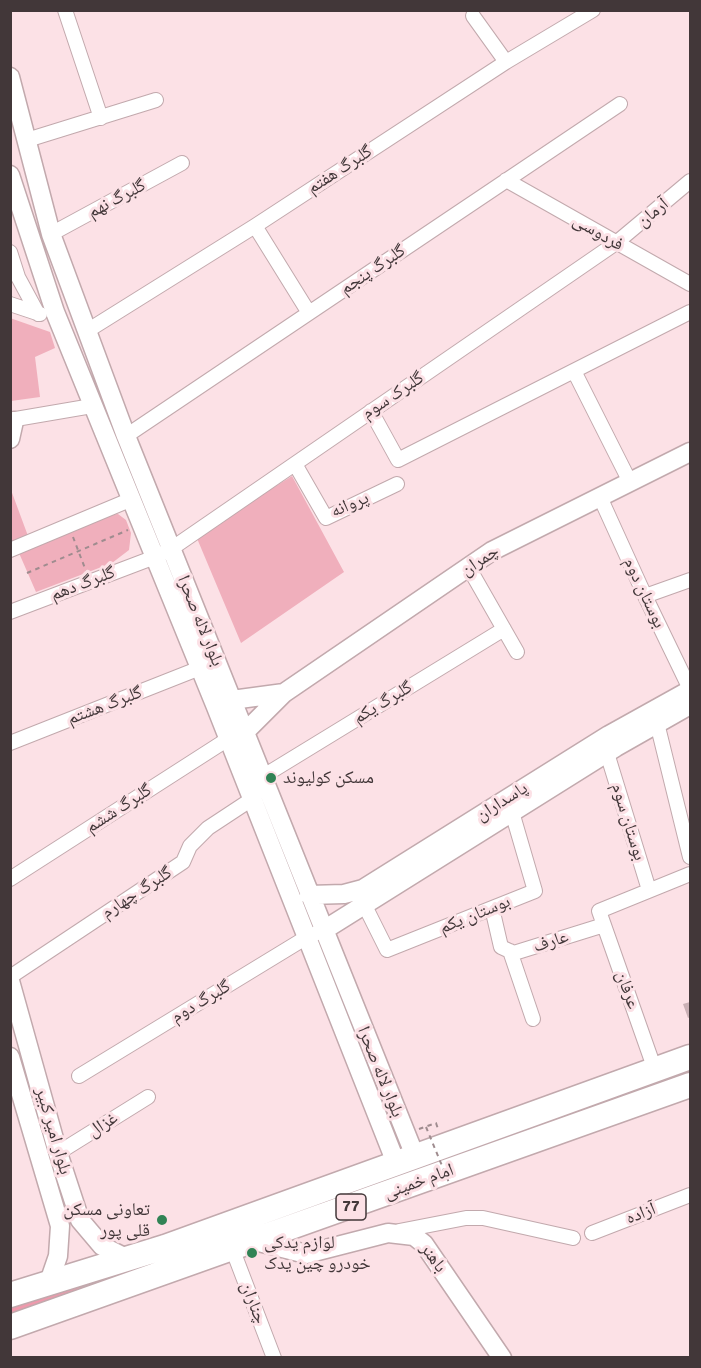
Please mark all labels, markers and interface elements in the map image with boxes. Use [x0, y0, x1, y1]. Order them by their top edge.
street label: گلبرگ هفتم [303, 141, 377, 199]
street label: گلبرگ نهم [84, 175, 150, 223]
street label: آرمان [633, 194, 673, 232]
street label: فردوسی [569, 210, 627, 256]
street label: گلبرگ پنجم [336, 240, 410, 300]
street label: گلبرک سوم [358, 367, 428, 425]
street label: پروانه [328, 487, 372, 523]
street label: چمران [457, 541, 503, 581]
street label: بوستان دوم [618, 554, 670, 632]
street label: گلبرگ دهم [48, 562, 118, 606]
street label: بلوار لاله صحرا [172, 572, 228, 670]
street label: گلبرگ یکم [349, 677, 417, 729]
street label: گلبرگ هشتم [65, 682, 145, 730]
place label: مسکن کولیوند [283, 767, 374, 789]
marker: مسکن کولیوند [264, 771, 278, 785]
street label: پاسداران [472, 778, 532, 826]
street label: گلبرگ ششم [82, 780, 156, 838]
street label: بوستان سوم [606, 781, 650, 863]
street label: گلبرگ چهارم [98, 862, 176, 924]
street label: بوستان یکم [436, 891, 514, 939]
street label: عارف [531, 926, 571, 958]
street label: عرفان [610, 968, 644, 1012]
street label: گلبرگ دوم [167, 976, 235, 1028]
street label: بلوار لاله صحرا [352, 1023, 408, 1121]
street label: بلوار امیر کبیر [30, 1085, 76, 1177]
street label: غزال [84, 1108, 122, 1142]
street label: امام خمینی [381, 1159, 457, 1205]
road number: 77 [336, 1194, 366, 1220]
street label: آزاده [623, 1198, 659, 1230]
place label: تعاونی مسکن قلی پور [63, 1199, 150, 1242]
marker: تعاونی مسکن قلی پور [155, 1213, 169, 1227]
place label: لوازم یدکی خودرو چین یدک [264, 1232, 371, 1274]
street label: باهنر [415, 1239, 451, 1277]
marker: لوازم یدکی خودرو چین یدک [245, 1246, 259, 1260]
street label: چناران [235, 1279, 271, 1327]

